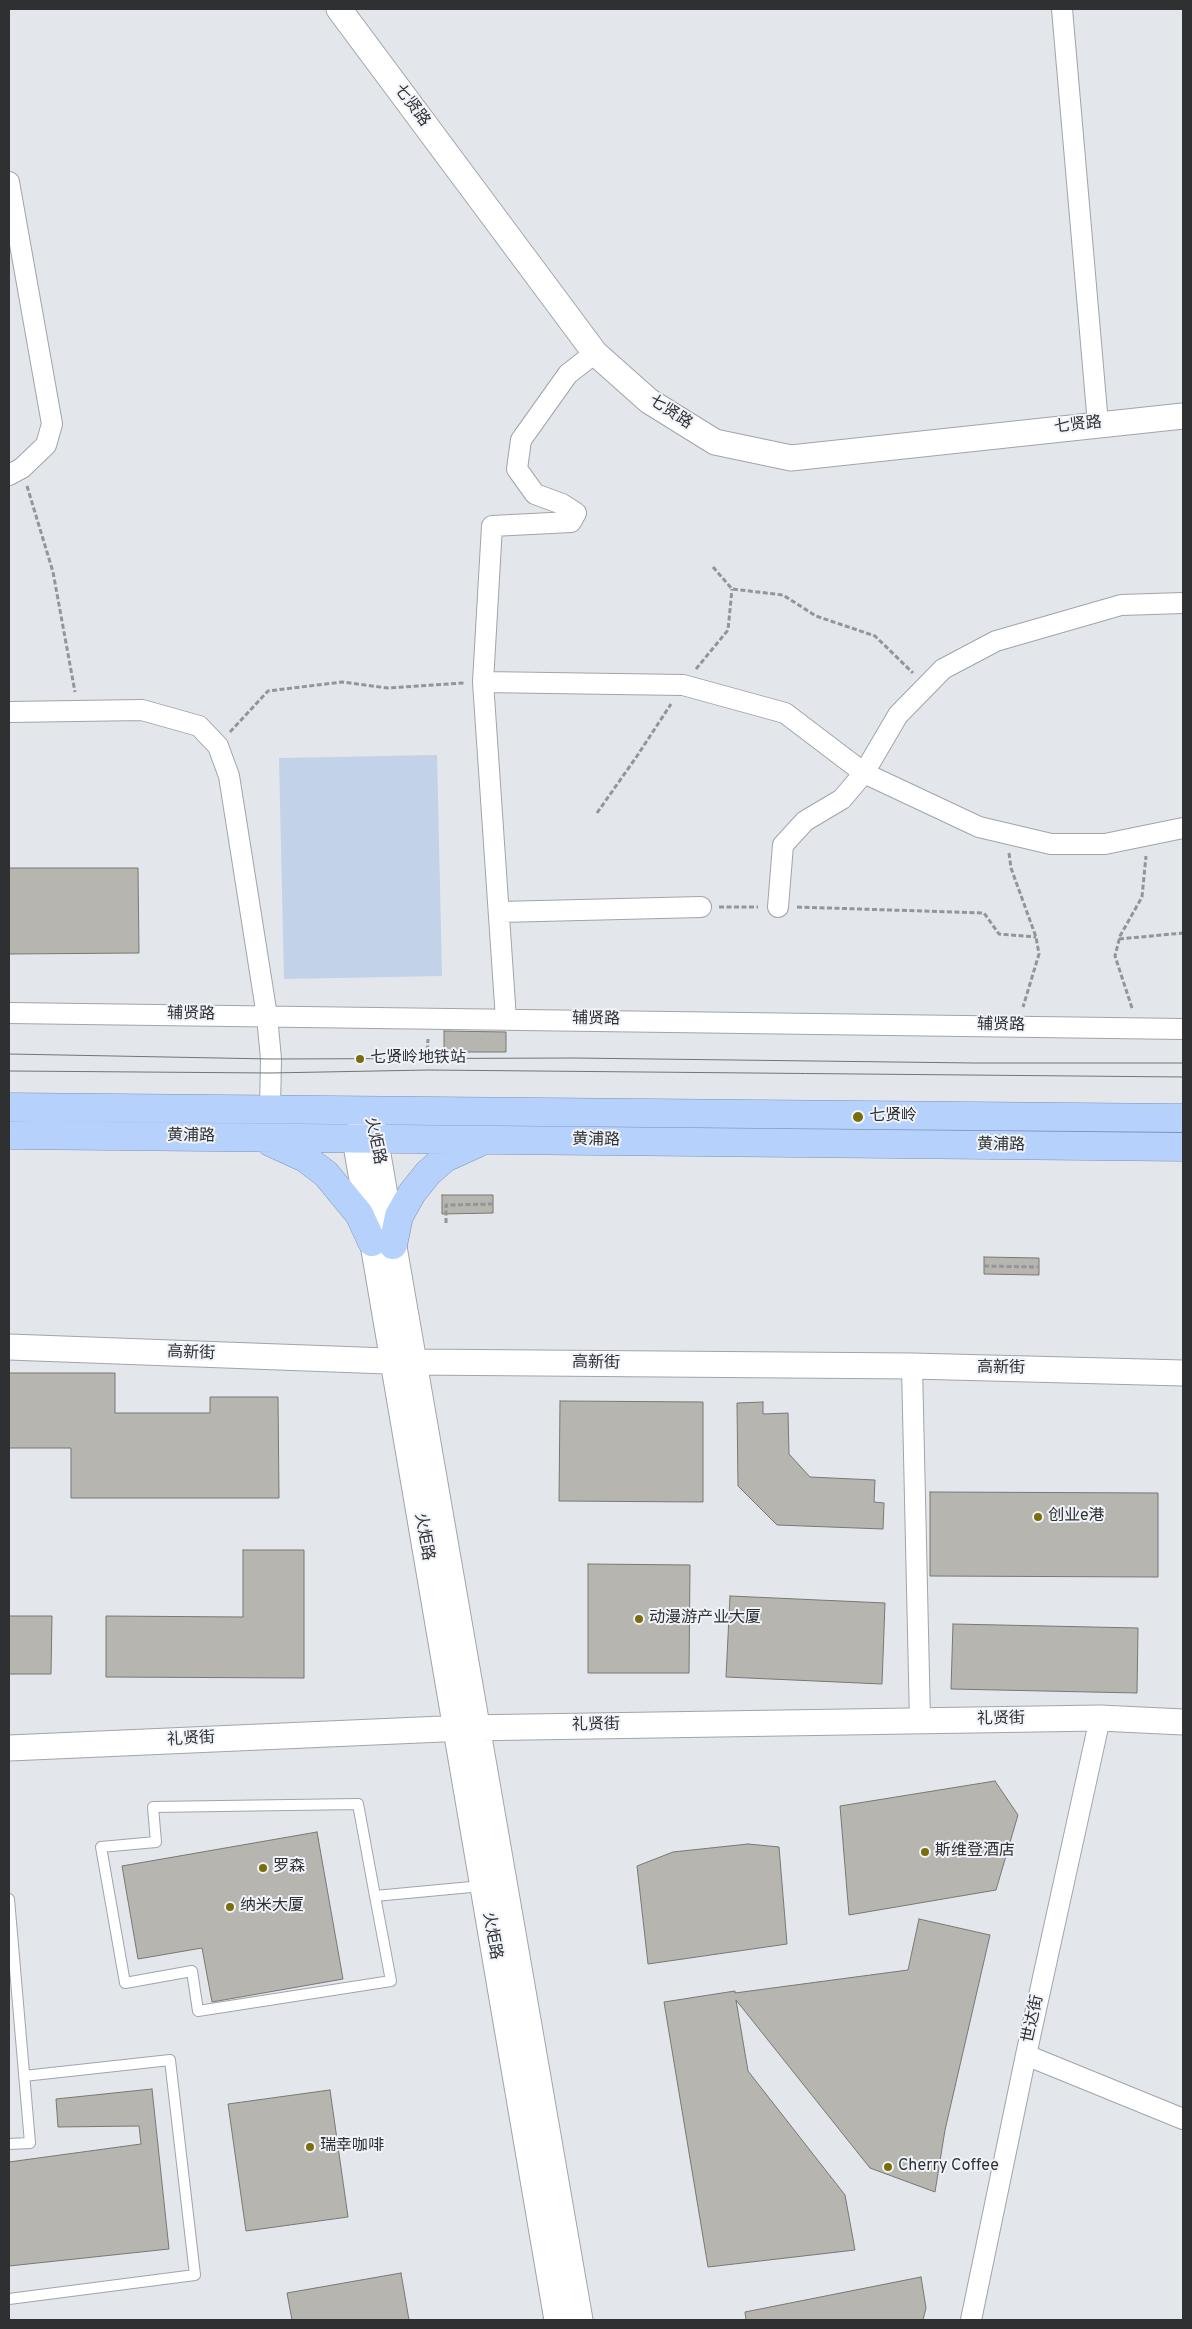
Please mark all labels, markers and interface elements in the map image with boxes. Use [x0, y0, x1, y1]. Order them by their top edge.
street label: 七贤路 [389, 81, 433, 131]
street label: 七贤路 [645, 392, 695, 434]
street label: 七贤路 [1053, 414, 1103, 438]
street label: 辅贤路 [167, 1005, 215, 1025]
street label: 辅贤路 [572, 1010, 620, 1030]
street label: 辅贤路 [977, 1016, 1025, 1036]
place label: 七贤岭地铁站 [370, 1049, 466, 1069]
marker: 七贤岭地铁站 [354, 1053, 366, 1065]
place label: 七贤岭 [869, 1107, 917, 1127]
marker: 七贤岭 [851, 1110, 865, 1124]
street label: 火炬路 [360, 1116, 388, 1166]
street label: 黄浦路 [167, 1127, 215, 1147]
street label: 黄浦路 [572, 1131, 620, 1151]
street label: 黄浦路 [977, 1136, 1025, 1156]
street label: 高新街 [167, 1344, 215, 1364]
street label: 高新街 [572, 1354, 620, 1374]
street label: 高新街 [977, 1359, 1025, 1379]
place label: 创业e港 [1048, 1507, 1105, 1527]
marker: 创业e港 [1032, 1511, 1044, 1523]
street label: 火炬路 [409, 1512, 437, 1562]
place label: 动漫游产业大厦 [649, 1609, 761, 1629]
marker: 动漫游产业大厦 [633, 1613, 645, 1625]
street label: 礼贤街 [977, 1710, 1025, 1730]
street label: 礼贤街 [572, 1716, 620, 1736]
street label: 礼贤街 [167, 1729, 215, 1751]
place label: 斯维登酒店 [935, 1842, 1015, 1862]
marker: 斯维登酒店 [919, 1846, 931, 1858]
place label: 罗森 [273, 1858, 305, 1878]
marker: 罗森 [257, 1862, 269, 1874]
place label: 纳米大厦 [240, 1897, 304, 1917]
marker: 纳米大厦 [224, 1901, 236, 1913]
street label: 火炬路 [477, 1911, 505, 1961]
street label: 世达街 [1020, 1994, 1048, 2044]
place label: 瑞幸咖啡 [320, 2137, 384, 2157]
marker: 瑞幸咖啡 [304, 2141, 316, 2153]
place label: Cherry Coffee [898, 2157, 999, 2177]
marker: Cherry Coffee [882, 2161, 894, 2173]

